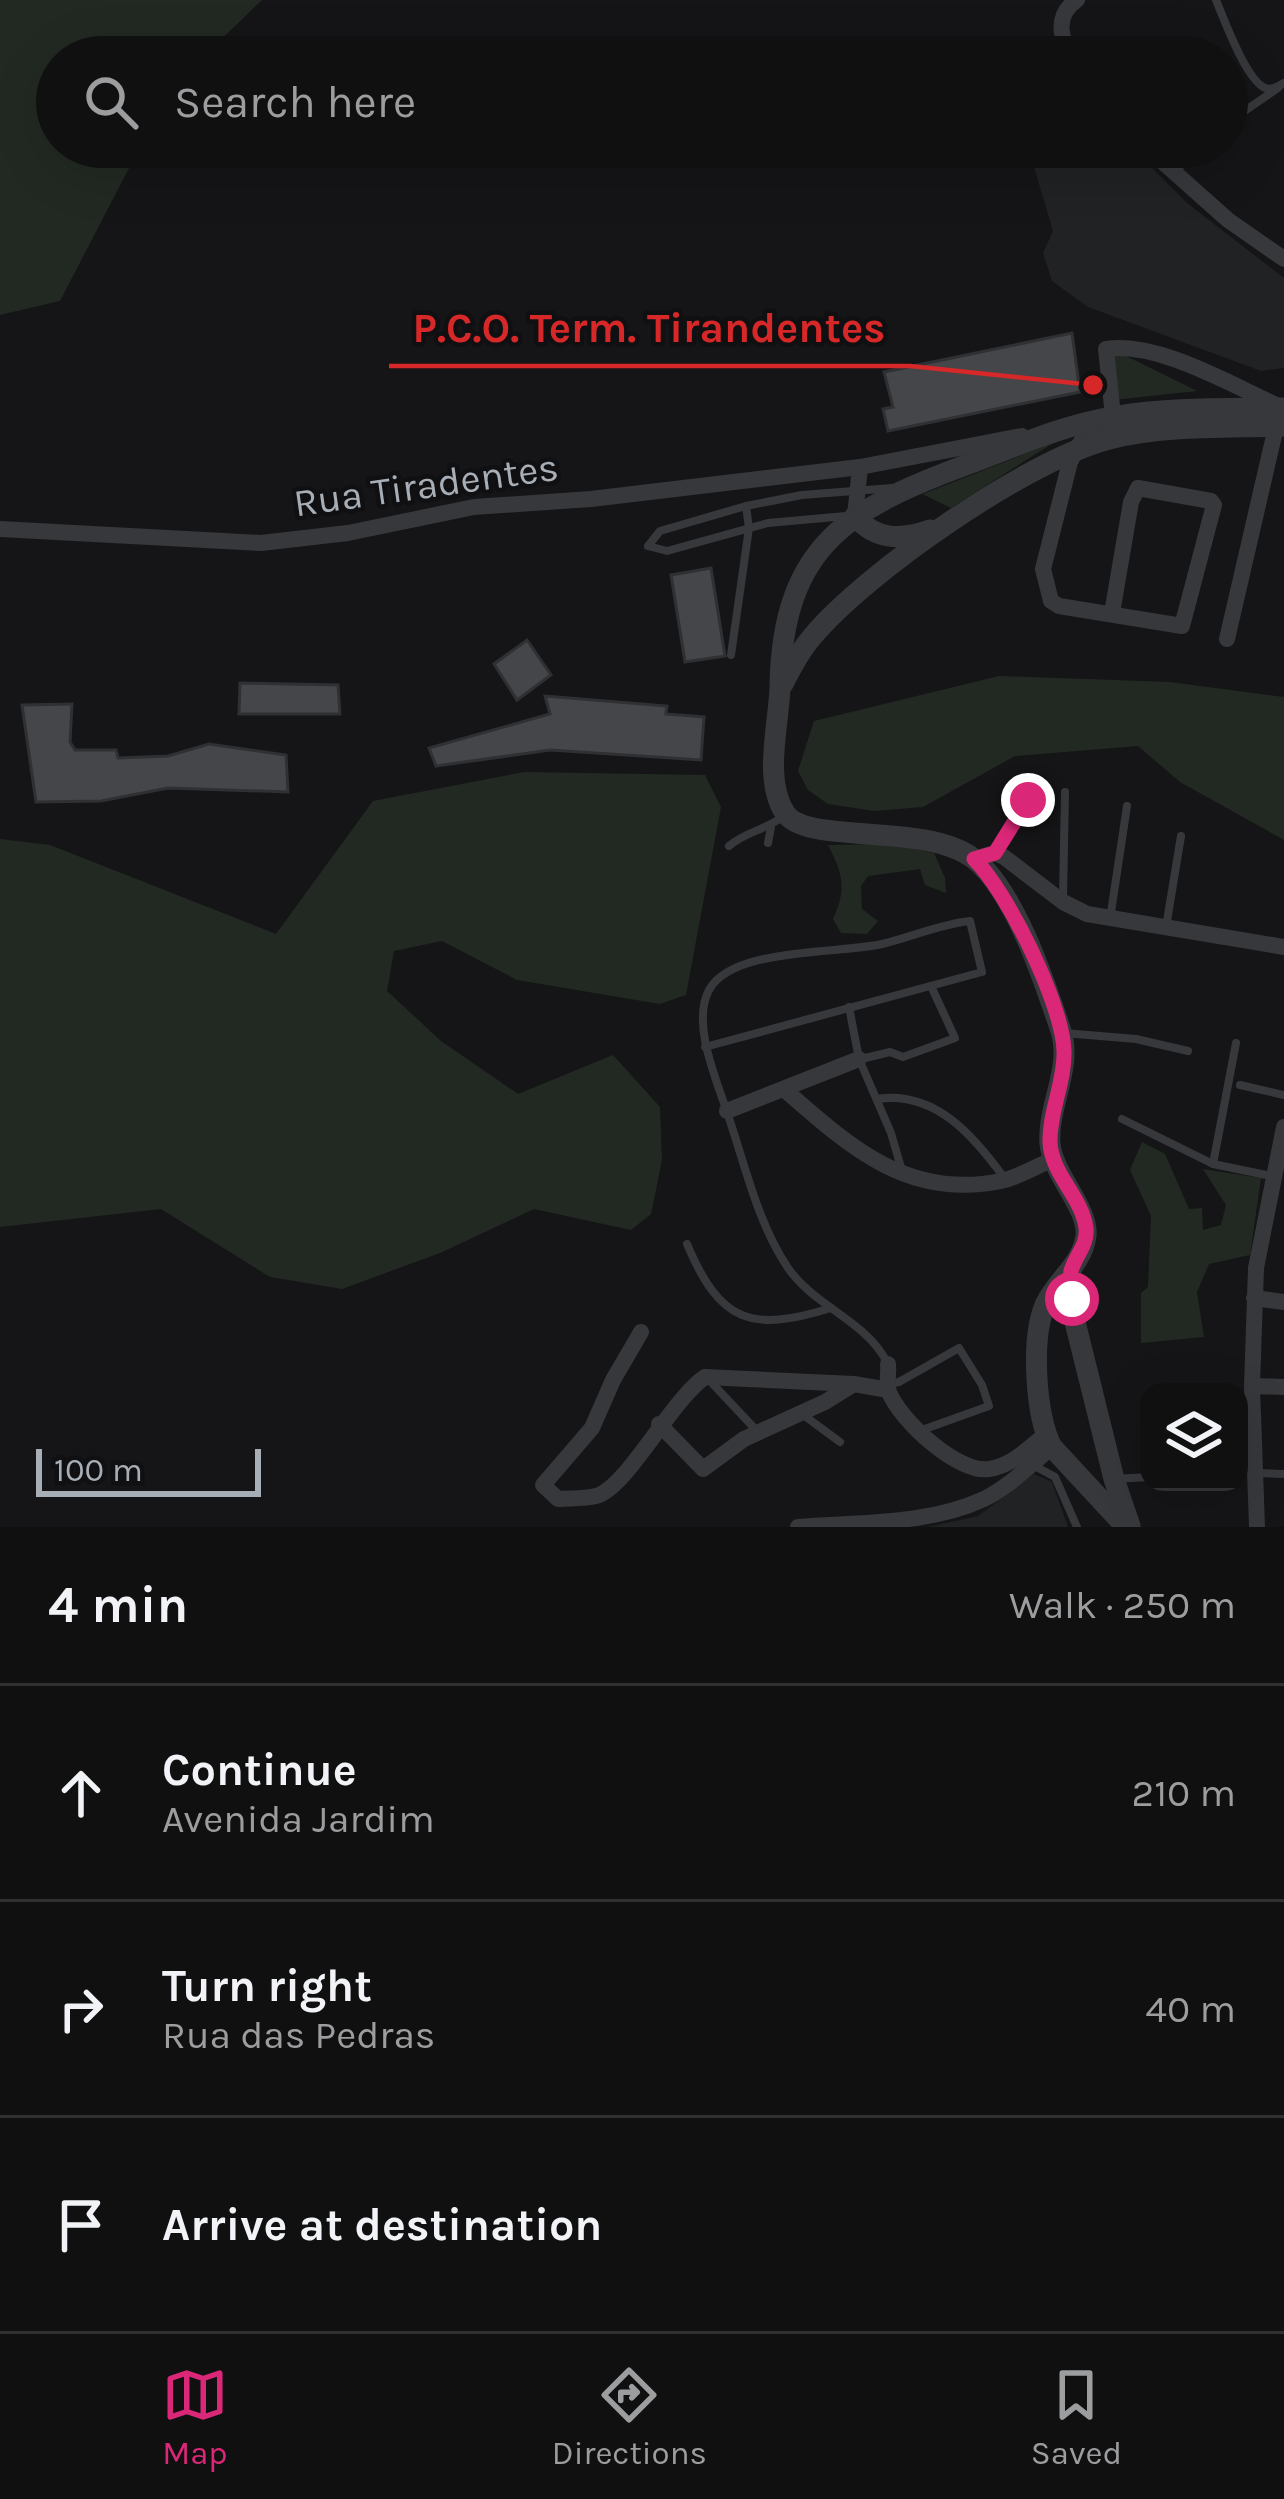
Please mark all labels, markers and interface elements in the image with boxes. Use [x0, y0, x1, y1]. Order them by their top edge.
search box [36, 36, 1248, 168]
icon: search [78, 69, 144, 135]
text: Search here [174, 76, 416, 128]
callout: P.C.O. Term. Tirandentes [389, 288, 910, 366]
text: P.C.O. Term. Tirandentes [413, 303, 885, 353]
street label: Rua Tiradentes [291, 444, 561, 526]
route end [1001, 773, 1055, 827]
route start [1045, 1272, 1099, 1326]
map controls [1140, 1383, 1248, 1491]
button: layers [1140, 1383, 1248, 1491]
scale bar [36, 1443, 261, 1496]
text: 100 m [54, 1451, 143, 1489]
text: 4 min [48, 1575, 188, 1635]
text: Walk · 250 m [1009, 1582, 1236, 1628]
text: Continue [162, 1744, 357, 1796]
icon: ahead [48, 1760, 114, 1826]
text: 210 m [1132, 1770, 1236, 1816]
text: Avenida Jardim [162, 1796, 435, 1842]
text: Turn right [162, 1960, 372, 2012]
icon: right [48, 1976, 114, 2042]
text: 40 m [1145, 1986, 1236, 2032]
text: Rua das Pedras [162, 2012, 435, 2058]
icon: arrive [48, 2192, 114, 2258]
text: Arrive at destination [162, 2199, 602, 2251]
tab: Map [162, 2362, 228, 2472]
tab: Directions [552, 2362, 707, 2472]
tab: Saved [1031, 2362, 1122, 2472]

